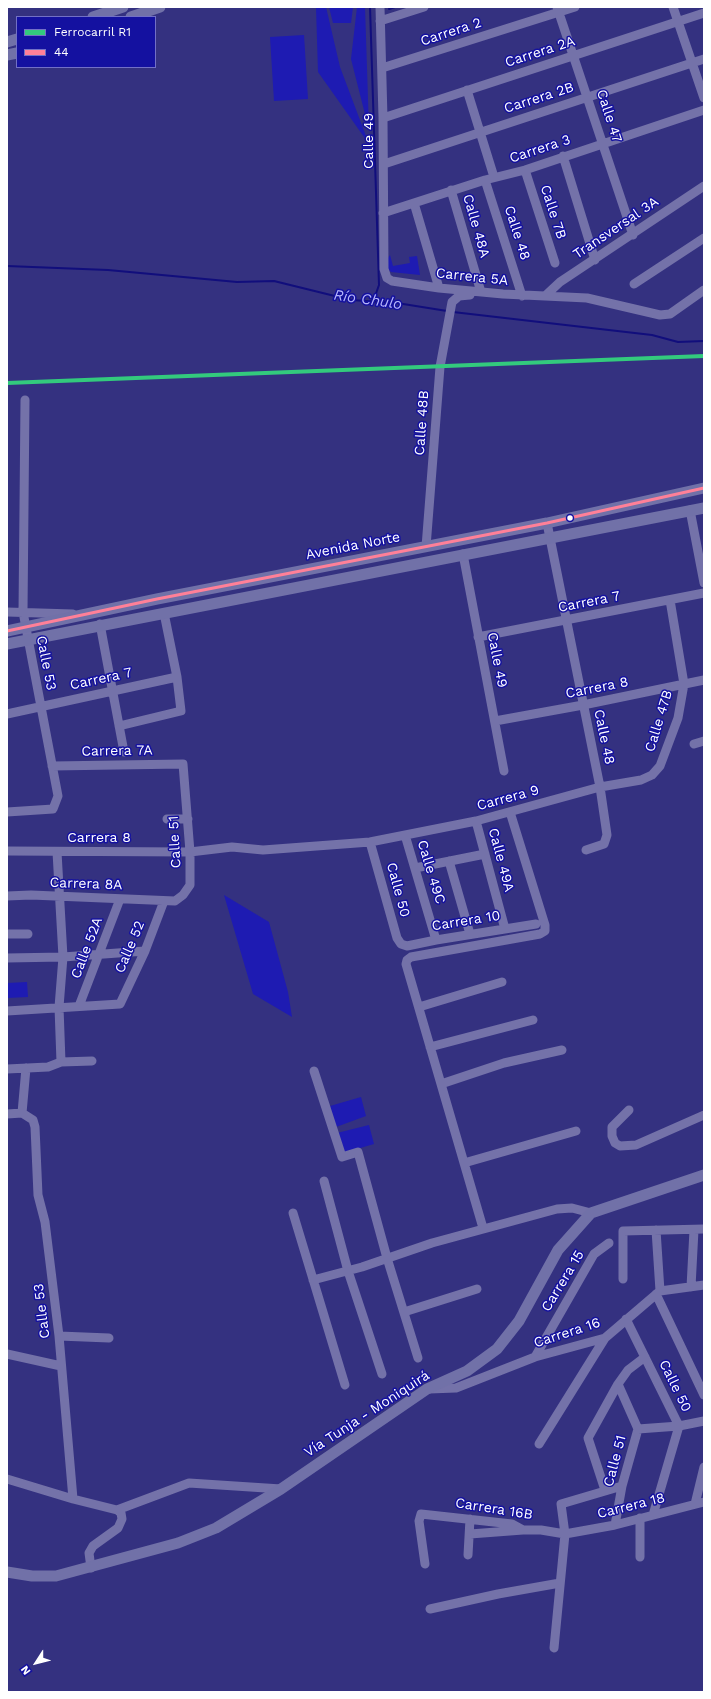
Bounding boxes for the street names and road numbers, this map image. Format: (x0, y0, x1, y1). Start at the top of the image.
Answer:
street label: Carrera 2 (418, 14, 484, 50)
street label: Carrera 2A (503, 33, 577, 71)
street label: Carrera 2B (502, 79, 576, 117)
street label: Calle 47 (593, 87, 625, 145)
street label: Calle 49 (361, 113, 377, 169)
street label: Carrera 3 (507, 131, 573, 167)
street label: Calle 7B (536, 183, 570, 241)
street label: Calle 48A (459, 192, 493, 260)
street label: Transversal 3A (570, 193, 662, 263)
street label: Calle 48 (500, 204, 534, 262)
street label: Carrera 5A (435, 265, 509, 289)
street label: Calle 48B (411, 390, 433, 456)
street label: Avenida Norte (304, 529, 402, 563)
street label: Carrera 7 (557, 588, 621, 616)
street label: Calle 49 (483, 631, 511, 689)
street label: Calle 53 (32, 634, 60, 692)
street label: Carrera 7 (69, 664, 133, 694)
street label: Carrera 8 (564, 674, 630, 702)
street label: Calle 47B (642, 688, 676, 754)
street label: Calle 48 (590, 708, 618, 766)
street label: Carrera 7A (81, 742, 153, 760)
street label: Carrera 9 (475, 782, 541, 814)
street label: Calle 51 (165, 815, 185, 869)
street label: Calle 49A (484, 826, 518, 894)
street label: Carrera 8 (67, 830, 131, 846)
street label: Calle 49C (413, 838, 449, 906)
street label: Calle 50 (383, 861, 413, 919)
street label: Carrera 8A (49, 874, 123, 894)
street label: Carrera 10 (431, 907, 501, 935)
street label: Calle 52A (68, 915, 106, 981)
street label: Calle 52 (111, 918, 149, 976)
street label: Carrera 15 (538, 1247, 588, 1315)
street label: Calle 53 (30, 1283, 54, 1339)
street label: Carrera 16 (532, 1314, 602, 1352)
street label: Calle 50 (655, 1357, 695, 1415)
street label: Vía Tunja - Moniquirá (301, 1367, 433, 1461)
street label: Calle 51 (600, 1433, 630, 1489)
street label: Carrera 18 (595, 1489, 667, 1523)
street label: Carrera 16B (454, 1495, 534, 1523)

